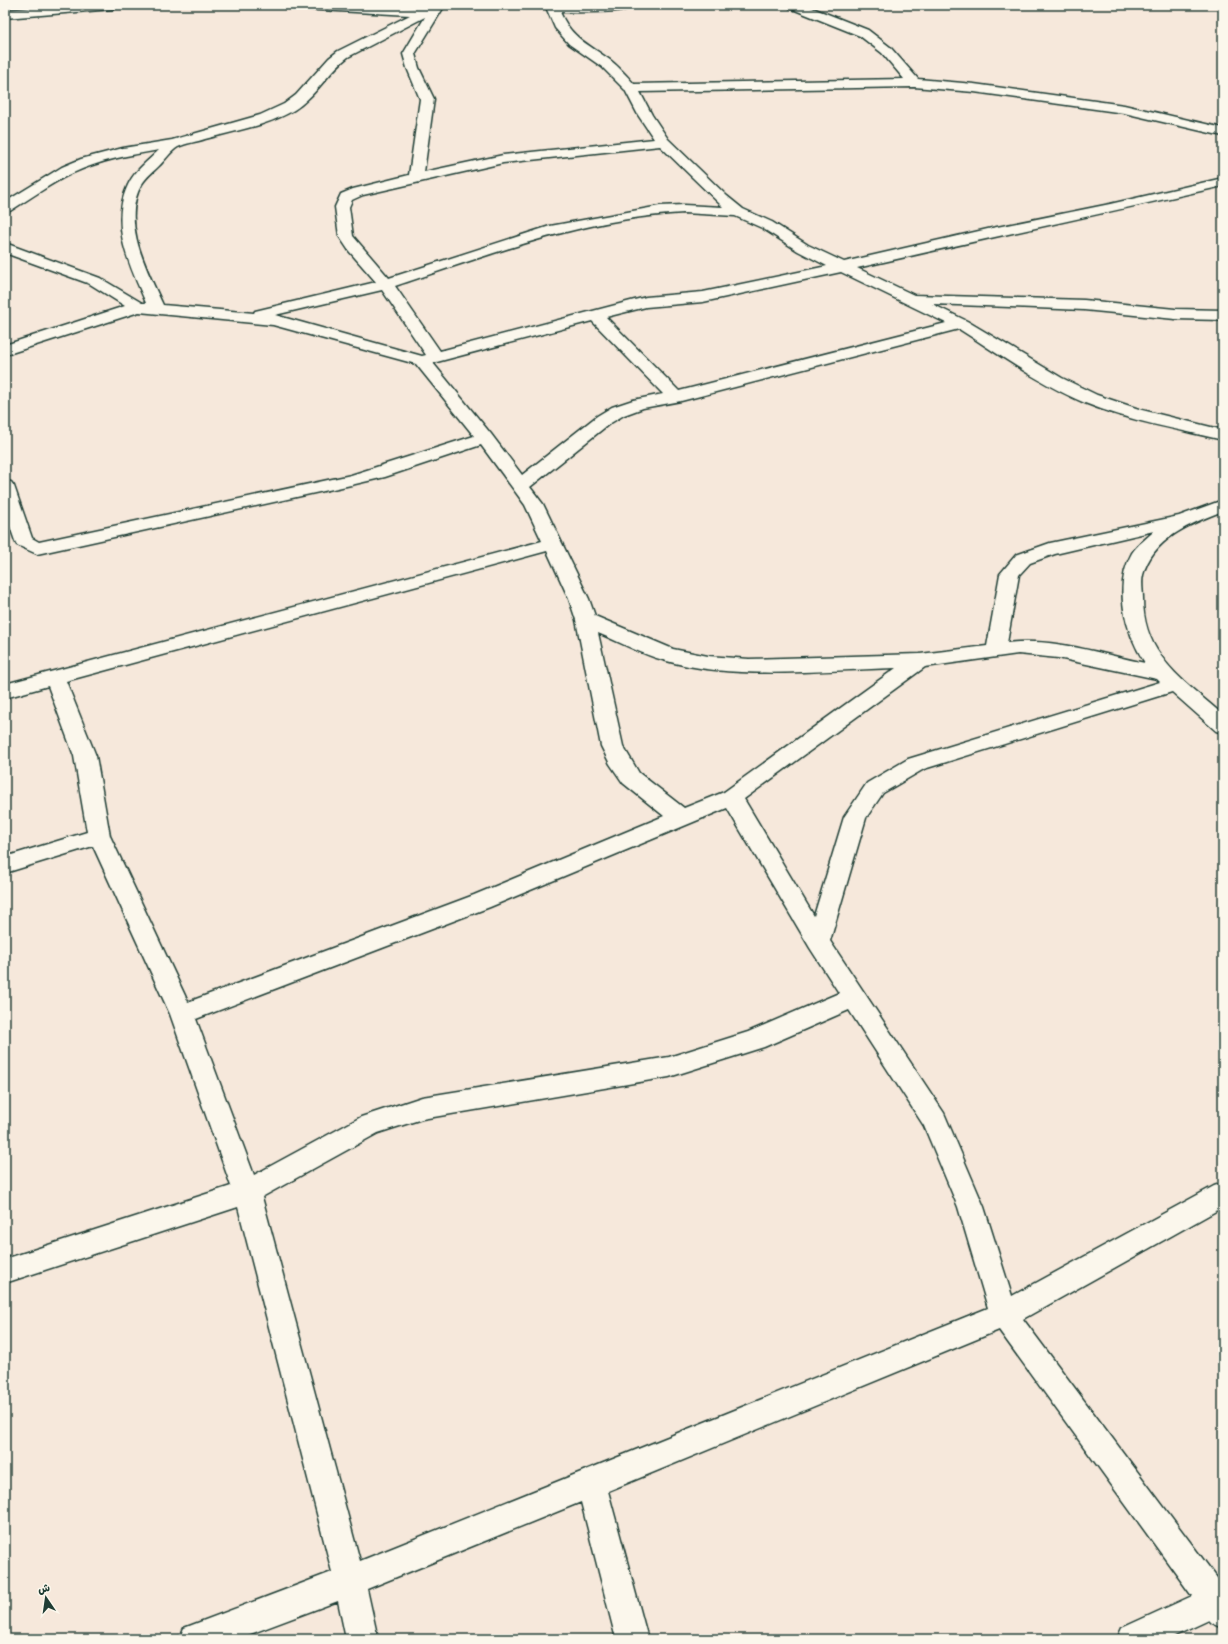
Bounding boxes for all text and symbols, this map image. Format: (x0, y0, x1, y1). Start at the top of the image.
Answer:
north arrow (26, 1578, 66, 1618)
text: ش (36, 1580, 52, 1598)

